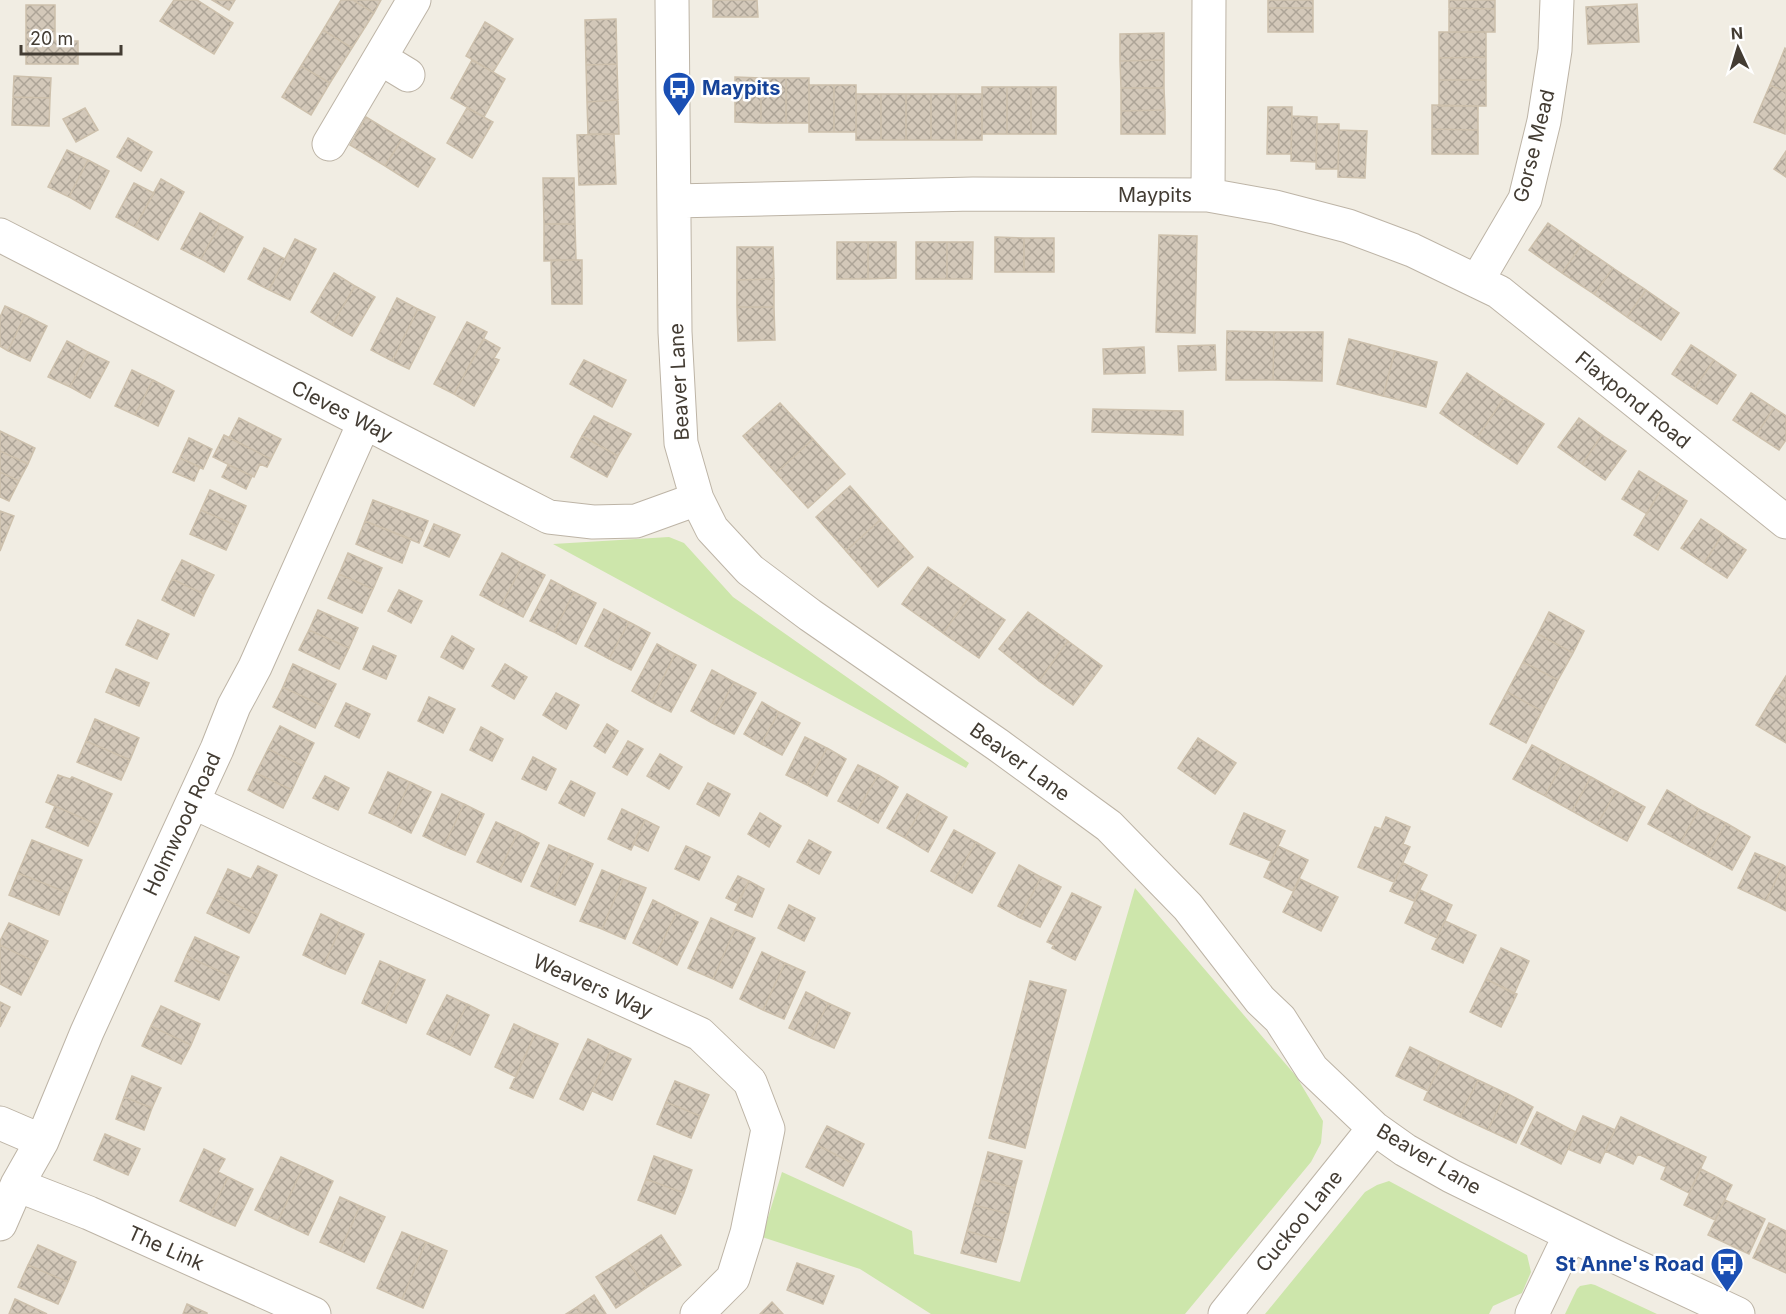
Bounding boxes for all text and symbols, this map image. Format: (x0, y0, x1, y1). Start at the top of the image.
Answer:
scale bar (21, 18, 122, 56)
north arrow (1708, 18, 1768, 78)
text: N (1730, 23, 1744, 43)
text: 20 m (30, 28, 73, 49)
bus stop icon: Maypits (661, 70, 697, 117)
place label: Maypits (702, 76, 780, 100)
street label: Gorse Mead (1508, 87, 1560, 205)
street label: Maypits (1118, 183, 1192, 207)
street label: Beaver Lane (664, 323, 694, 441)
street label: Flaxpond Road (1571, 346, 1695, 454)
street label: Cleves Way (287, 375, 397, 447)
street label: Beaver Lane (965, 718, 1075, 806)
street label: Holmwood Road (138, 749, 226, 899)
street label: Weavers Way (529, 949, 657, 1023)
street label: Beaver Lane (1372, 1118, 1486, 1200)
street label: Cuckoo Lane (1251, 1165, 1347, 1277)
street label: The Link (124, 1221, 208, 1275)
bus stop icon: St Anne's Road (1709, 1246, 1745, 1293)
place label: St Anne's Road (1555, 1252, 1704, 1276)

